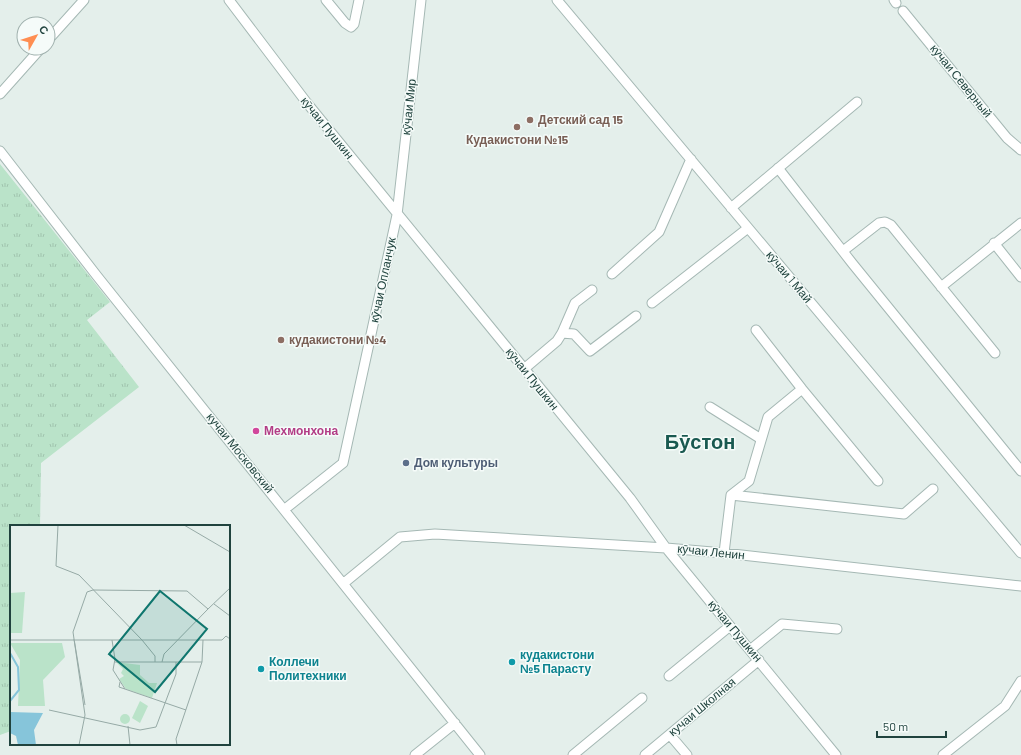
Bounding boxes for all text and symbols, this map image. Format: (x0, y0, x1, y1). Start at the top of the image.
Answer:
north arrow (16, 16, 56, 56)
text: С (37, 22, 52, 37)
street label: кӯчаи Северный (927, 41, 996, 120)
street label: кӯчаи Мир (398, 78, 419, 136)
street label: кӯчаи Пушкин (298, 93, 357, 162)
place label: Детский сад 15 (538, 112, 624, 127)
marker: Детский сад 15 (525, 115, 535, 125)
marker: Кудакистони №15 (512, 122, 522, 132)
place label: Кудакистони №15 (466, 132, 569, 147)
street label: кӯчаи Опланчук (366, 235, 399, 324)
street label: кӯчаи 1 Май (763, 248, 816, 306)
place label: кудакистони №4 (289, 332, 386, 347)
marker: кудакистони №4 (276, 335, 286, 345)
street label: кӯчаи Пушкин (503, 344, 562, 413)
street label: кучаи Московский (203, 409, 277, 496)
place label: Мехмонхона (264, 423, 338, 437)
marker: Мехмонхона (251, 426, 261, 436)
district label: Бӯстон (665, 429, 735, 453)
place label: Дом культуры (414, 455, 498, 470)
marker: Дом культуры (401, 458, 411, 468)
inset map (10, 525, 230, 745)
street label: кӯчаи Ленин (677, 541, 746, 563)
street label: кӯчаи Пушкин (705, 597, 766, 665)
place label: кудакистони №5 Парасту (520, 647, 594, 676)
place label: Коллечи Политехники (269, 654, 347, 682)
marker: кудакистони №5 Парасту (507, 657, 517, 667)
marker: Коллечи Политехники (256, 664, 266, 674)
street label: кучаи Школная (665, 674, 738, 739)
scale bar (877, 713, 946, 739)
text: 50 m (883, 719, 908, 733)

